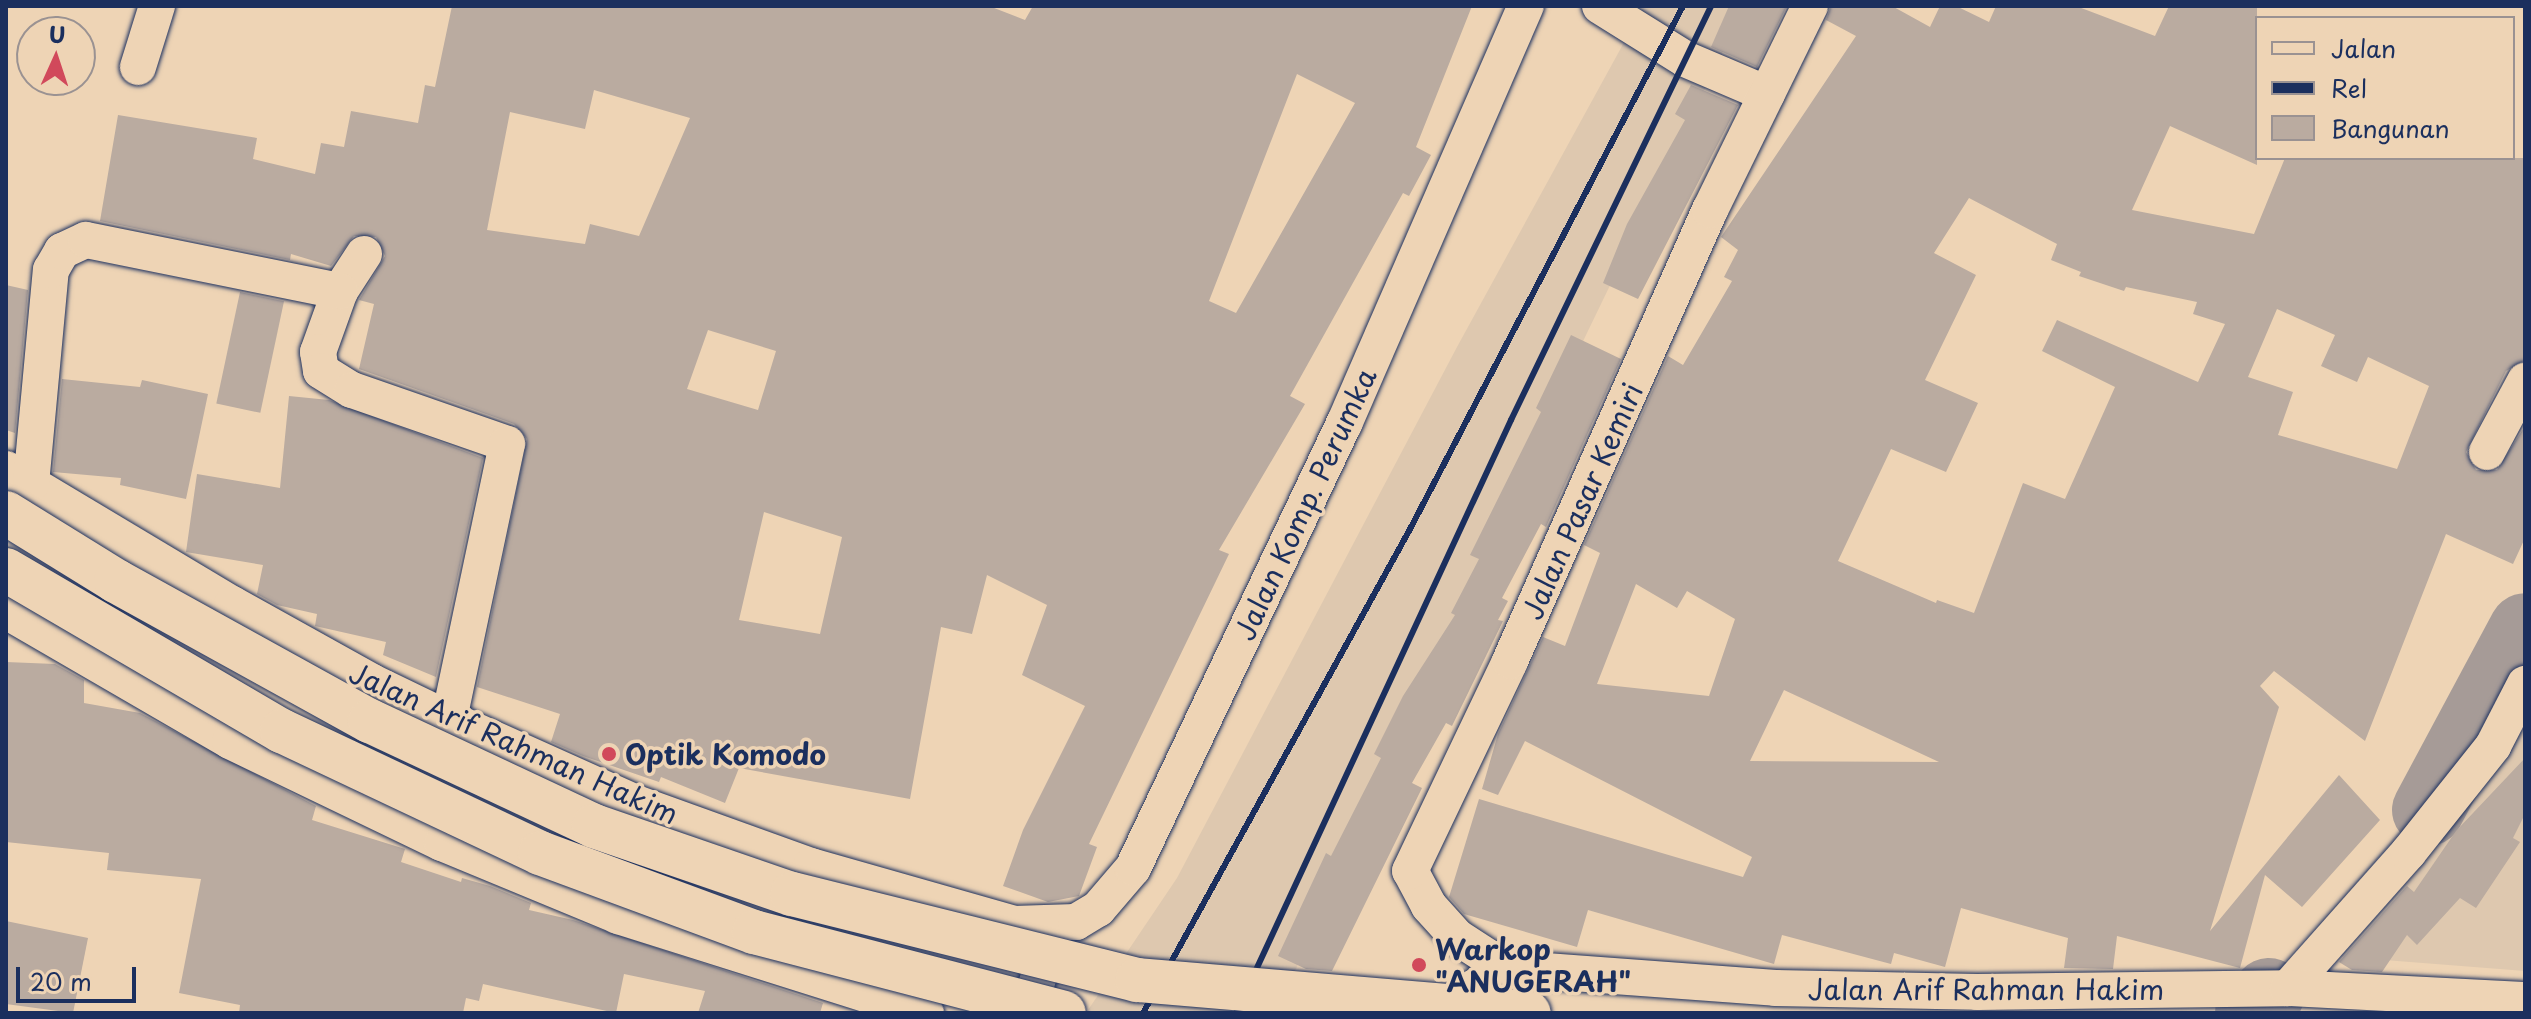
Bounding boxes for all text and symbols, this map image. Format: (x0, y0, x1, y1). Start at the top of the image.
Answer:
north arrow (16, 16, 96, 96)
legend (2255, 16, 2515, 160)
text: U (48, 17, 66, 50)
text: Jalan (2331, 30, 2396, 66)
text: Rel (2331, 70, 2367, 106)
text: Bangunan (2331, 110, 2450, 146)
street label: Jalan Komp. Perumka (1227, 362, 1383, 646)
street label: Jalan Pasar Kemiri (1515, 377, 1649, 625)
street label: Jalan Arif Rahman Hakim (344, 655, 684, 831)
place label: Optik Komodo (625, 737, 828, 771)
marker: Optik Komodo (600, 745, 618, 763)
place label: Warkop "ANUGERAH" (1435, 932, 1631, 998)
scale bar (20, 951, 140, 1001)
marker: Warkop "ANUGERAH" (1410, 956, 1428, 974)
text: 20 m (30, 963, 92, 999)
street label: Jalan Arif Rahman Hakim (1807, 972, 2165, 1006)

